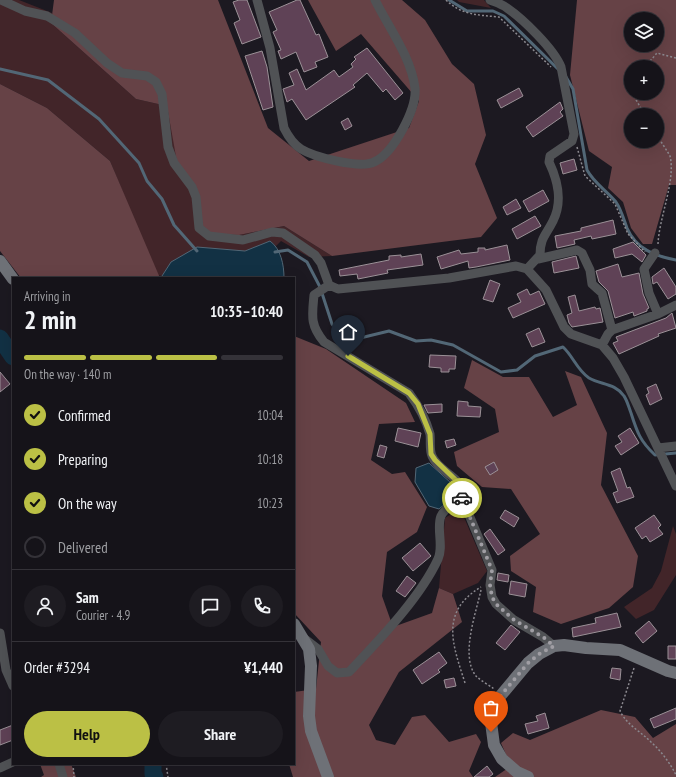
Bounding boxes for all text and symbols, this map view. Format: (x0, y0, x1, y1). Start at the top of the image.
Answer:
map controls (624, 12, 664, 148)
button: layers (624, 12, 664, 52)
button: + (624, 60, 664, 100)
button: − (624, 108, 664, 148)
text: Arriving in (24, 288, 71, 305)
text: 10:35–10:40 (210, 302, 283, 321)
text: 2 min (24, 303, 77, 336)
pin (331, 315, 365, 356)
icon: home (337, 321, 359, 343)
text: On the way · 140 m (24, 366, 111, 383)
icon: check (24, 404, 46, 426)
text: Confirmed (58, 406, 111, 425)
text: 10:04 (257, 407, 283, 424)
icon: check (24, 448, 46, 470)
text: Preparing (58, 450, 108, 469)
text: 10:18 (257, 451, 283, 468)
courier (442, 478, 482, 518)
icon: car (451, 487, 473, 509)
icon: check (24, 492, 46, 514)
text: On the way (58, 494, 117, 513)
text: 10:23 (257, 495, 283, 512)
text: Delivered (58, 538, 108, 557)
button: person (24, 585, 66, 627)
button: chat (189, 585, 231, 627)
button: phone (241, 585, 283, 627)
text: Sam (76, 588, 99, 607)
text: Courier · 4.9 (76, 607, 130, 624)
text: Order #3294 (24, 658, 90, 677)
text: ¥1,440 (244, 658, 283, 677)
pin (474, 691, 508, 732)
icon: bag (480, 697, 502, 719)
button: Help (24, 711, 150, 757)
button: Share (158, 711, 283, 757)

